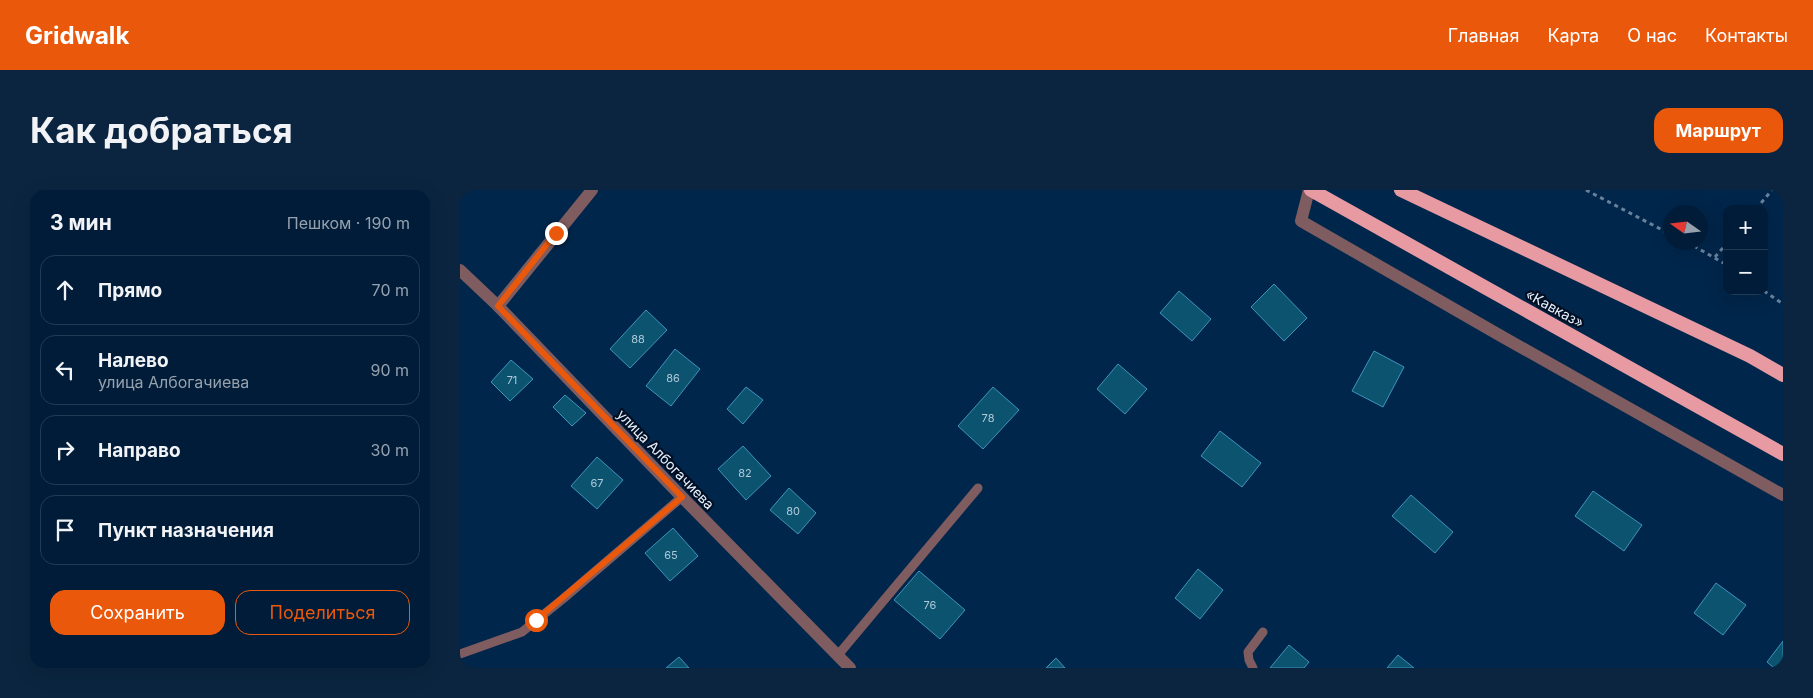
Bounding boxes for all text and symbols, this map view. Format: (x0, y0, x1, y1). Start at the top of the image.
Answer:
text: Gridwalk (25, 21, 129, 50)
text: Главная (1448, 25, 1519, 46)
text: Карта (1547, 25, 1599, 46)
text: О нас (1627, 25, 1677, 46)
text: Контакты (1705, 25, 1788, 46)
button: Маршрут (1654, 108, 1783, 153)
text: Как добраться (30, 109, 293, 151)
north arrow (1663, 205, 1708, 250)
map controls (1723, 205, 1768, 295)
button: + (1723, 205, 1768, 250)
text: 3 мин (50, 210, 112, 235)
text: Пешком · 190 m (287, 213, 410, 233)
route end (545, 222, 568, 245)
button: − (1723, 250, 1768, 295)
icon: ahead (51, 276, 79, 304)
text: Прямо (98, 279, 162, 302)
text: 70 m (372, 280, 409, 300)
street label: «Кавказ» (1523, 285, 1587, 331)
house number: 88 (631, 332, 645, 346)
text: Налево (98, 349, 169, 372)
icon: left (51, 356, 79, 384)
text: 90 m (370, 360, 409, 380)
house number: 86 (666, 371, 680, 385)
text: улица Албогачиева (98, 372, 249, 392)
house number: 71 (507, 373, 517, 387)
street label: улица Албогачиева (614, 405, 718, 513)
house number: 78 (982, 411, 995, 425)
icon: right (51, 436, 79, 464)
text: Направо (98, 439, 181, 462)
text: 30 m (371, 440, 409, 460)
house number: 82 (738, 466, 752, 480)
house number: 67 (590, 476, 604, 490)
house number: 80 (786, 504, 800, 518)
icon: arrive (51, 516, 79, 544)
text: Пункт назначения (98, 519, 274, 542)
house number: 65 (664, 548, 678, 562)
button: Сохранить (50, 590, 225, 635)
button: Поделиться (235, 590, 410, 635)
house number: 76 (924, 598, 937, 612)
route start (525, 609, 548, 632)

